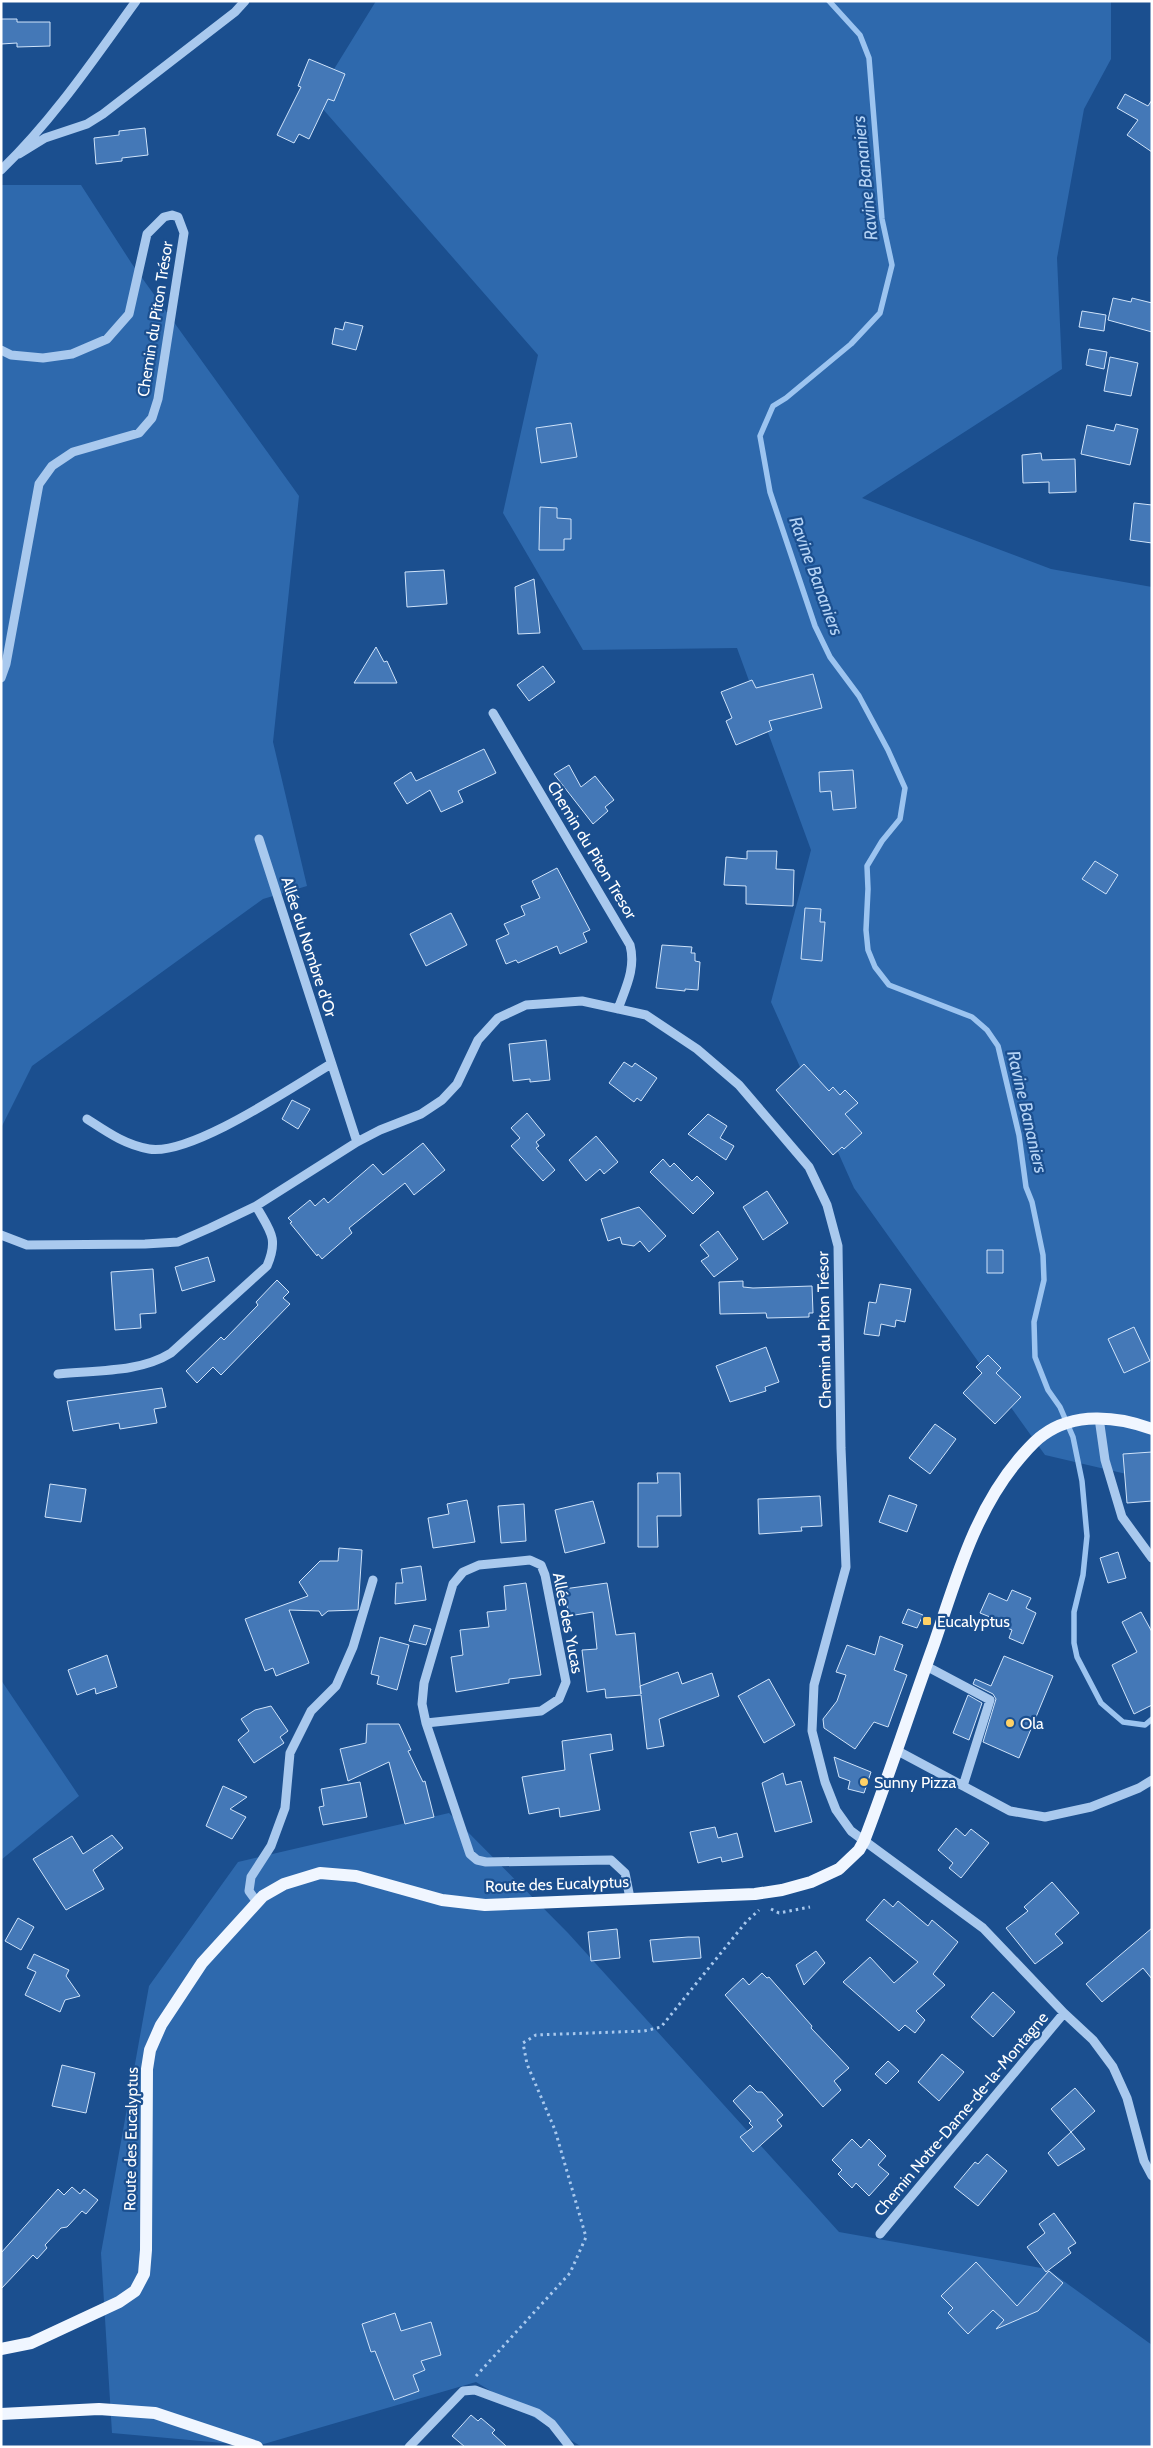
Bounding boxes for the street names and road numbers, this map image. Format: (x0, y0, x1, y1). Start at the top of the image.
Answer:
street label: Chemin du Piton Trésor (133, 239, 177, 398)
street label: Chemin du Piton Tresor (543, 778, 641, 923)
street label: Allée du Nombre d'Or (277, 874, 341, 1020)
street label: Chemin du Piton Trésor (813, 1250, 835, 1409)
street label: Allée des Yucas (549, 1571, 587, 1675)
street label: Route des Eucalyptus (485, 1872, 630, 1896)
street label: Chemin Notre-Dame-de-la-Montagne (870, 2008, 1052, 2220)
street label: Route des Eucalyptus (120, 2067, 142, 2211)

